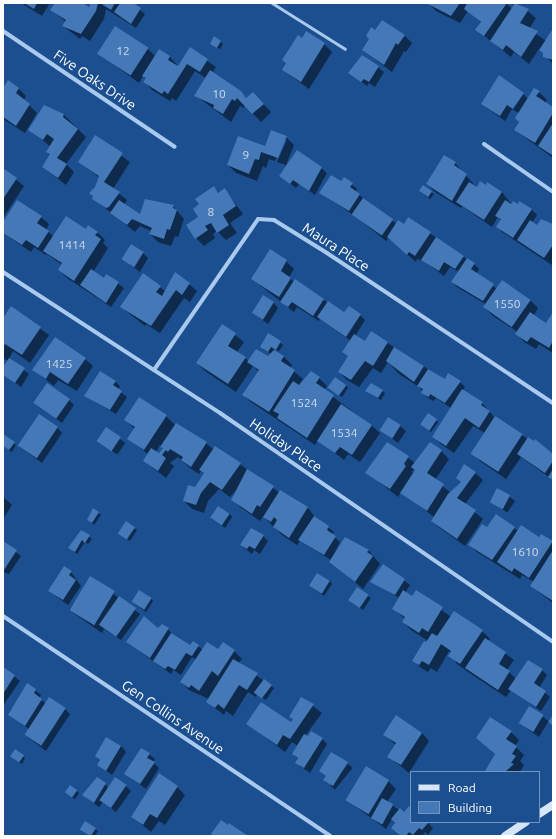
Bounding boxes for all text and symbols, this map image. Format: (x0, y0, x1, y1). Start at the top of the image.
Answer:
house number: 12 (116, 44, 130, 58)
street label: Five Oaks Drive (51, 46, 139, 114)
house number: 10 (212, 87, 226, 101)
house number: 9 (243, 148, 249, 162)
house number: 8 (208, 205, 214, 219)
street label: Maura Place (299, 219, 373, 275)
house number: 1414 (58, 238, 86, 252)
house number: 1550 (493, 297, 521, 311)
house number: 1425 (45, 357, 73, 371)
house number: 1524 (290, 396, 318, 410)
street label: Holiday Place (247, 415, 325, 475)
house number: 1534 (330, 426, 358, 440)
house number: 1610 (511, 545, 539, 559)
street label: Gen Collins Avenue (118, 676, 228, 758)
legend (410, 771, 540, 823)
text: Road (448, 781, 476, 794)
text: Building (448, 801, 492, 814)

